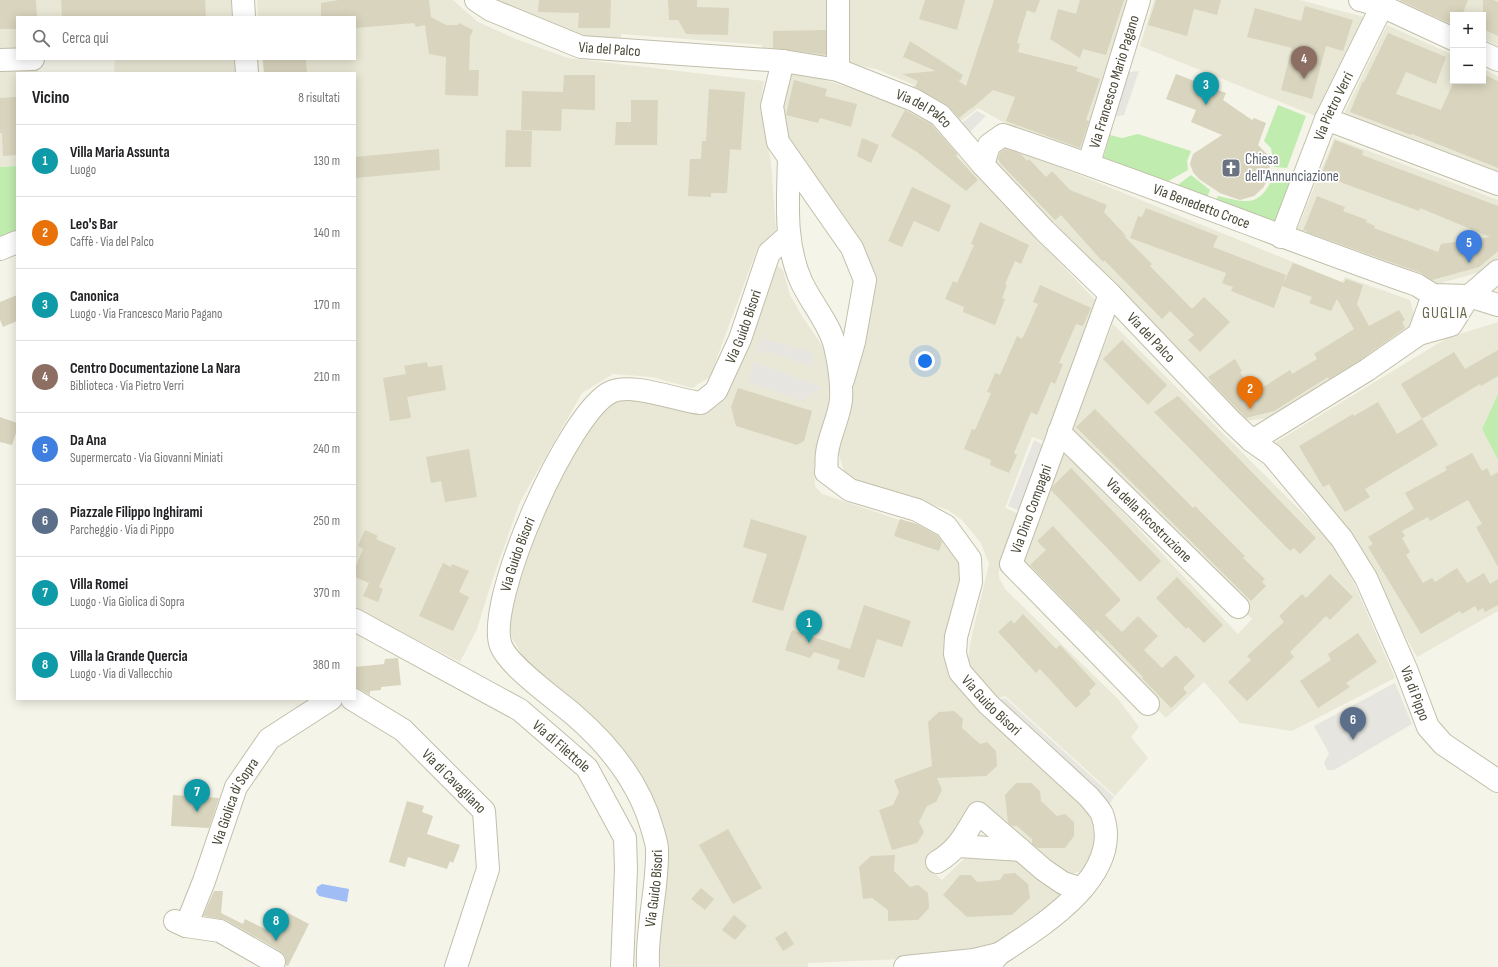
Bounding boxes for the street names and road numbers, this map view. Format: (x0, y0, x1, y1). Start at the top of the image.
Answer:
street label: Via Francesco Mario Pagano (1085, 13, 1144, 151)
street label: Via del Palco (578, 38, 641, 61)
street label: Via Pietro Verri (1310, 69, 1358, 143)
street label: Via del Palco (893, 85, 956, 132)
street label: Via Benedetto Croce (1150, 180, 1253, 233)
street label: Via Guido Bisori (721, 287, 766, 367)
street label: Via del Palco (1123, 309, 1179, 367)
street label: Via Dino Compagni (1007, 462, 1056, 556)
street label: Via della Ricostruzione (1102, 474, 1196, 567)
street label: Via Guido Bisori (496, 514, 540, 594)
street label: Via di Pippo (1396, 664, 1434, 724)
street label: Via Guido Bisori (957, 671, 1025, 740)
street label: Via di Filettole (528, 716, 594, 777)
street label: Via di Cavagliano (418, 745, 490, 818)
street label: Via Giolica di Sopra (208, 754, 263, 848)
street label: Via Guido Bisori (641, 849, 667, 928)

